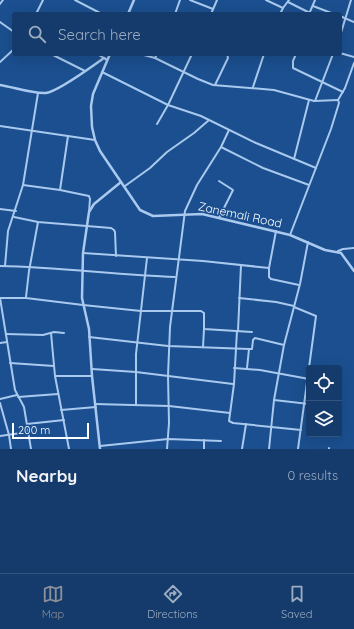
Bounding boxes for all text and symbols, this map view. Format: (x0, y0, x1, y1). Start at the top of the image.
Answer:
search box (12, 12, 342, 56)
icon: search (26, 23, 48, 45)
text: Search here (58, 25, 141, 44)
street label: Zanemali Road (197, 198, 283, 231)
map controls (306, 365, 342, 437)
button: locate (306, 365, 342, 401)
button: layers (306, 401, 342, 437)
scale bar (12, 421, 89, 440)
text: 200 m (18, 423, 50, 437)
text: Nearby (16, 465, 77, 486)
text: 0 results (287, 467, 338, 483)
tab: Map (42, 583, 64, 621)
tab: Directions (147, 583, 198, 621)
tab: Saved (281, 583, 312, 621)

